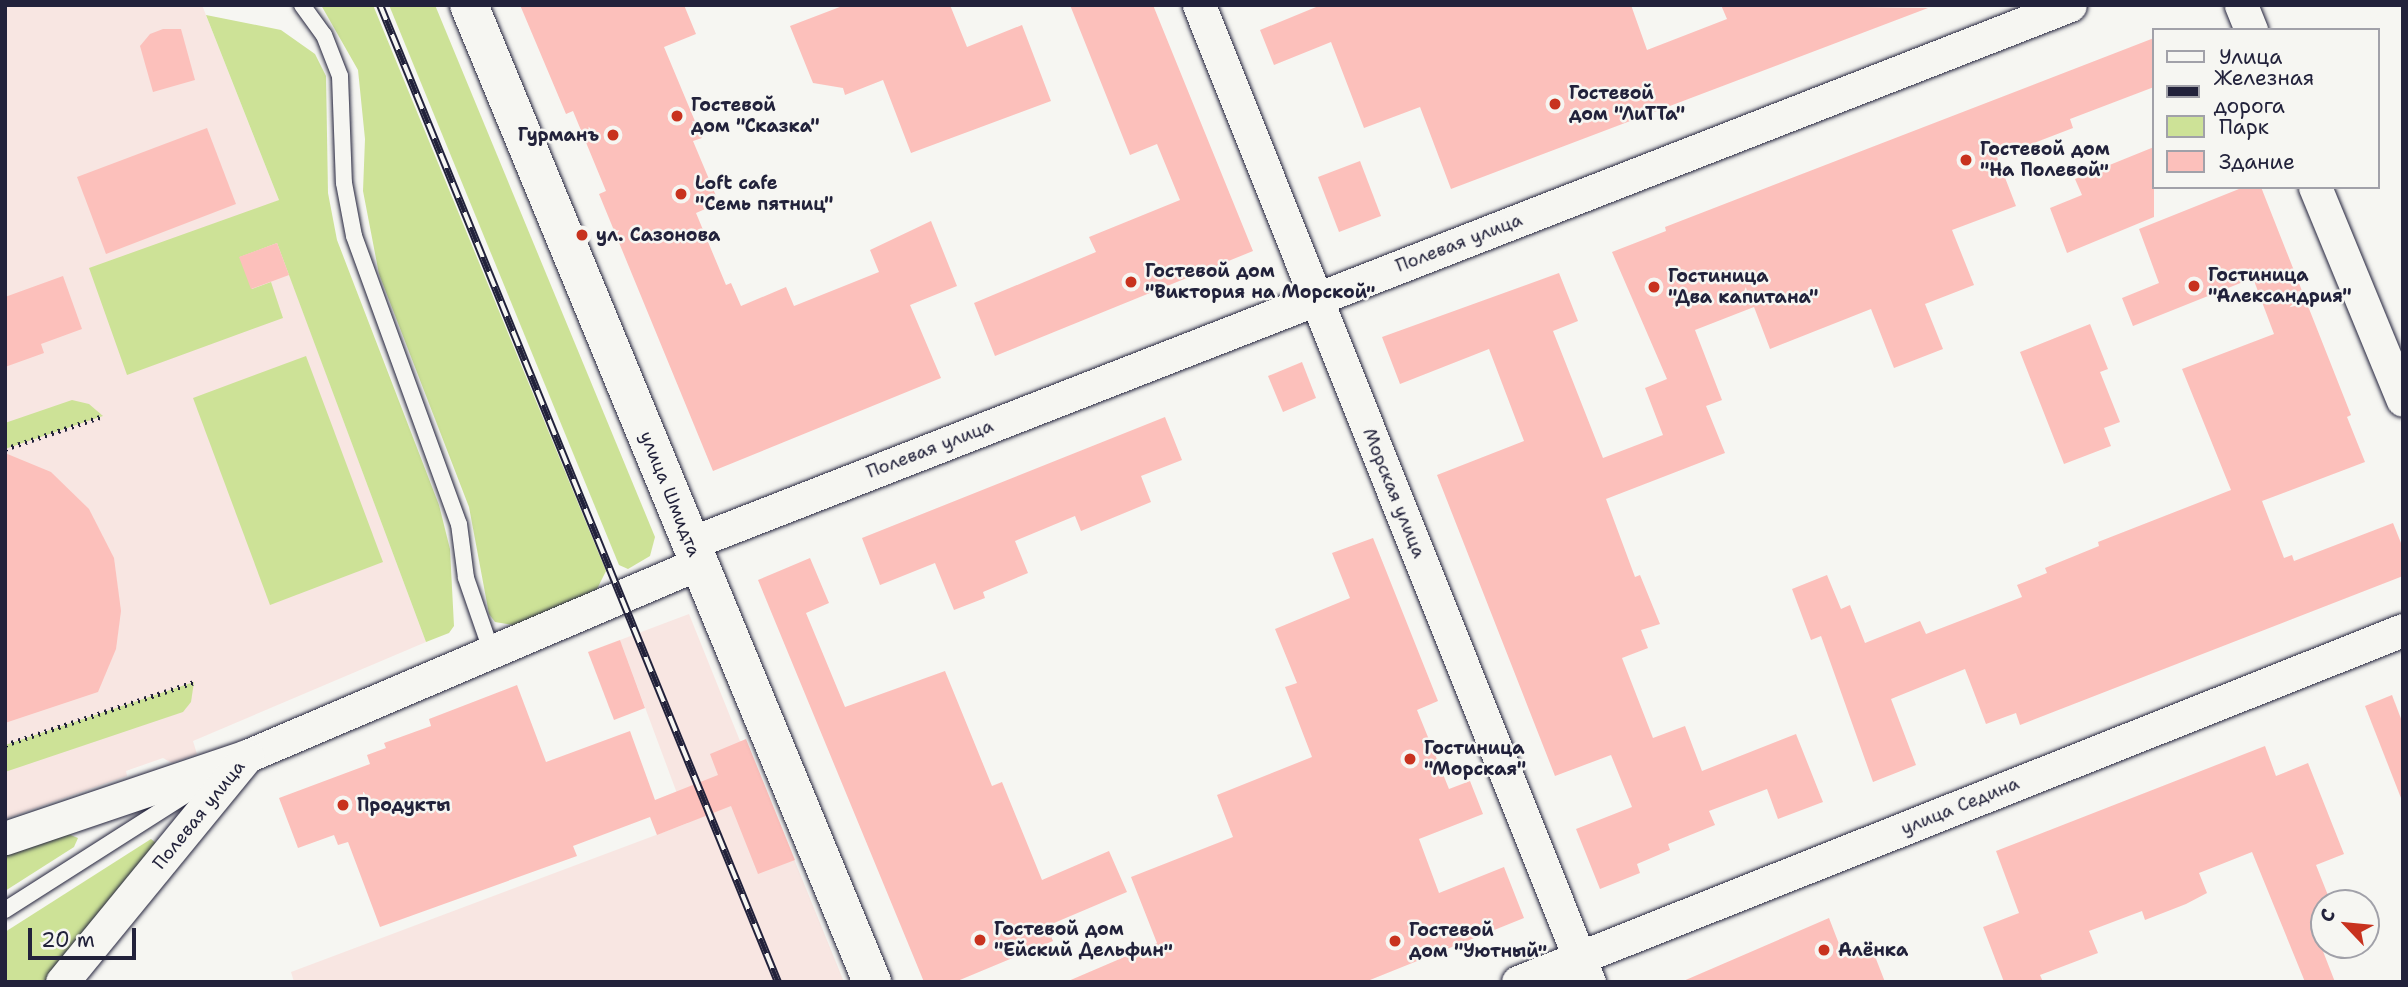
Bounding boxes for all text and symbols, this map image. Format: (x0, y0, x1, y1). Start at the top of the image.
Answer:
legend (2152, 28, 2380, 189)
text: Улица (2219, 43, 2282, 71)
text: Железная дорога (2214, 64, 2314, 120)
place label: Гостевой дом "ЛиТТа" (1569, 83, 1685, 126)
place label: Гостевой дом "Сказка" (691, 95, 820, 138)
marker: Гостевой дом "ЛиТТа" (1547, 96, 1563, 112)
marker: Гостевой дом "Сказка" (669, 108, 685, 124)
text: Парк (2219, 113, 2269, 141)
place label: Гурманъ (518, 124, 599, 146)
marker: Гурманъ (605, 127, 621, 143)
place label: Гостевой дом "На Полевой" (1980, 139, 2110, 182)
text: Здание (2219, 148, 2295, 176)
marker: Гостевой дом "На Полевой" (1958, 152, 1974, 168)
place label: Loft cafe "Семь пятниц" (695, 173, 833, 216)
marker: Loft cafe "Семь пятниц" (673, 186, 689, 202)
street label: Полевая улица (1393, 209, 1525, 277)
place label: ул. Сазонова (596, 224, 720, 246)
marker: ул. Сазонова (574, 227, 590, 243)
place label: Гостевой дом "Виктория на Морской" (1145, 261, 1376, 304)
place label: Гостиница "Александрия" (2208, 265, 2352, 308)
place label: Гостиница "Два капитана" (1668, 266, 1818, 308)
marker: Гостевой дом "Виктория на Морской" (1123, 274, 1139, 290)
marker: Гостиница "Александрия" (2186, 278, 2202, 294)
marker: Гостиница "Два капитана" (1646, 279, 1662, 295)
street label: Полевая улица (864, 415, 996, 483)
street label: Морская улица (1358, 425, 1430, 561)
street label: улица Шмидта (635, 428, 705, 560)
place label: Гостиница "Морская" (1424, 738, 1526, 780)
marker: Гостиница "Морская" (1402, 751, 1418, 767)
street label: Полевая улица (149, 756, 249, 874)
street label: улица Седина (1898, 773, 2022, 839)
place label: Продукты (357, 794, 451, 816)
marker: Продукты (335, 797, 351, 813)
north arrow (2310, 889, 2380, 959)
text: С (2314, 905, 2341, 926)
scale bar (32, 914, 140, 958)
place label: Гостевой дом "Ейский Дельфин" (994, 919, 1173, 962)
place label: Гостевой дом "Уютный" (1409, 920, 1547, 962)
text: 20 m (41, 926, 95, 954)
marker: Гостевой дом "Ейский Дельфин" (972, 932, 988, 948)
marker: Гостевой дом "Уютный" (1387, 933, 1403, 949)
place label: Алёнка (1838, 939, 1908, 961)
marker: Алёнка (1816, 942, 1832, 958)

